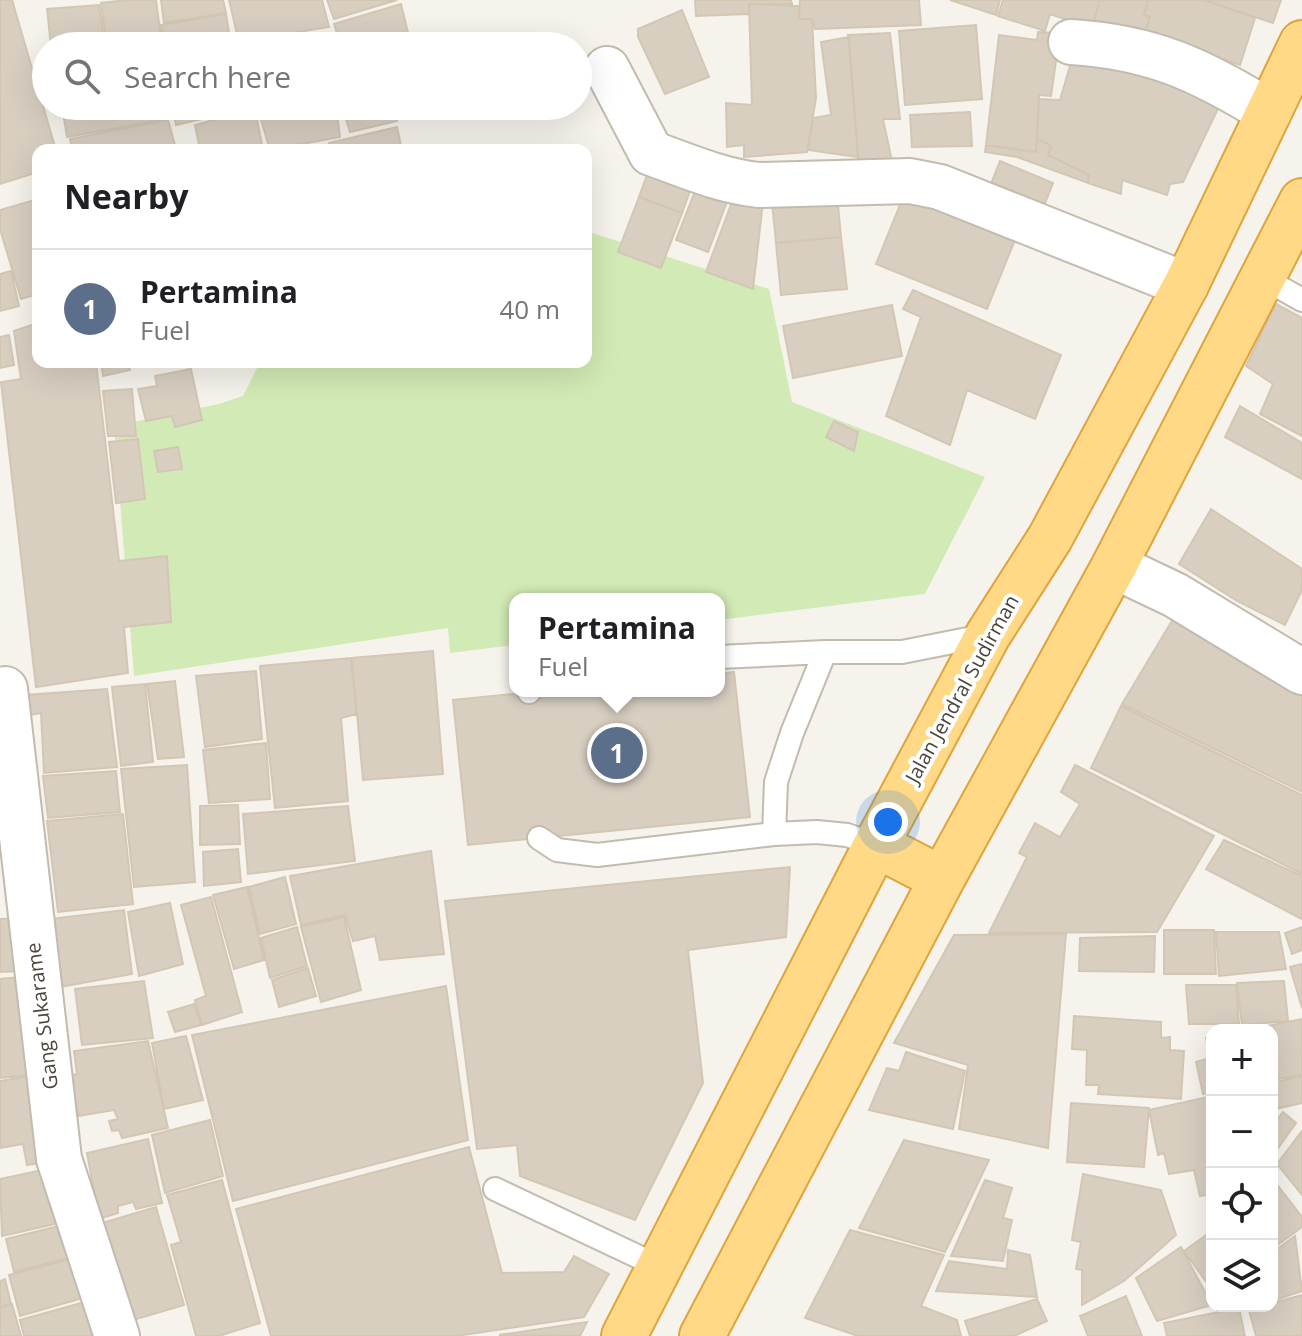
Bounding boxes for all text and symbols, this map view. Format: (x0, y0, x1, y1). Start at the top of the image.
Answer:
search box (32, 32, 592, 120)
icon: search (60, 54, 104, 98)
text: Search here (124, 56, 291, 97)
text: Nearby (64, 173, 189, 219)
text: Pertamina (140, 271, 298, 312)
text: 1 (83, 291, 97, 327)
text: 40 m (499, 291, 560, 327)
text: Fuel (140, 312, 191, 348)
street label: Jalan Jendral Sudirman (898, 590, 1025, 789)
popup (509, 593, 725, 697)
text: Pertamina (538, 607, 696, 648)
text: Fuel (538, 648, 589, 684)
pin: 1 (591, 723, 643, 783)
your location (868, 802, 908, 842)
street label: Gang Sukarame (19, 941, 64, 1091)
map controls (1206, 1024, 1278, 1312)
button: + (1206, 1024, 1278, 1096)
button: − (1206, 1096, 1278, 1168)
button: locate (1206, 1168, 1278, 1240)
button: layers (1206, 1240, 1278, 1312)

